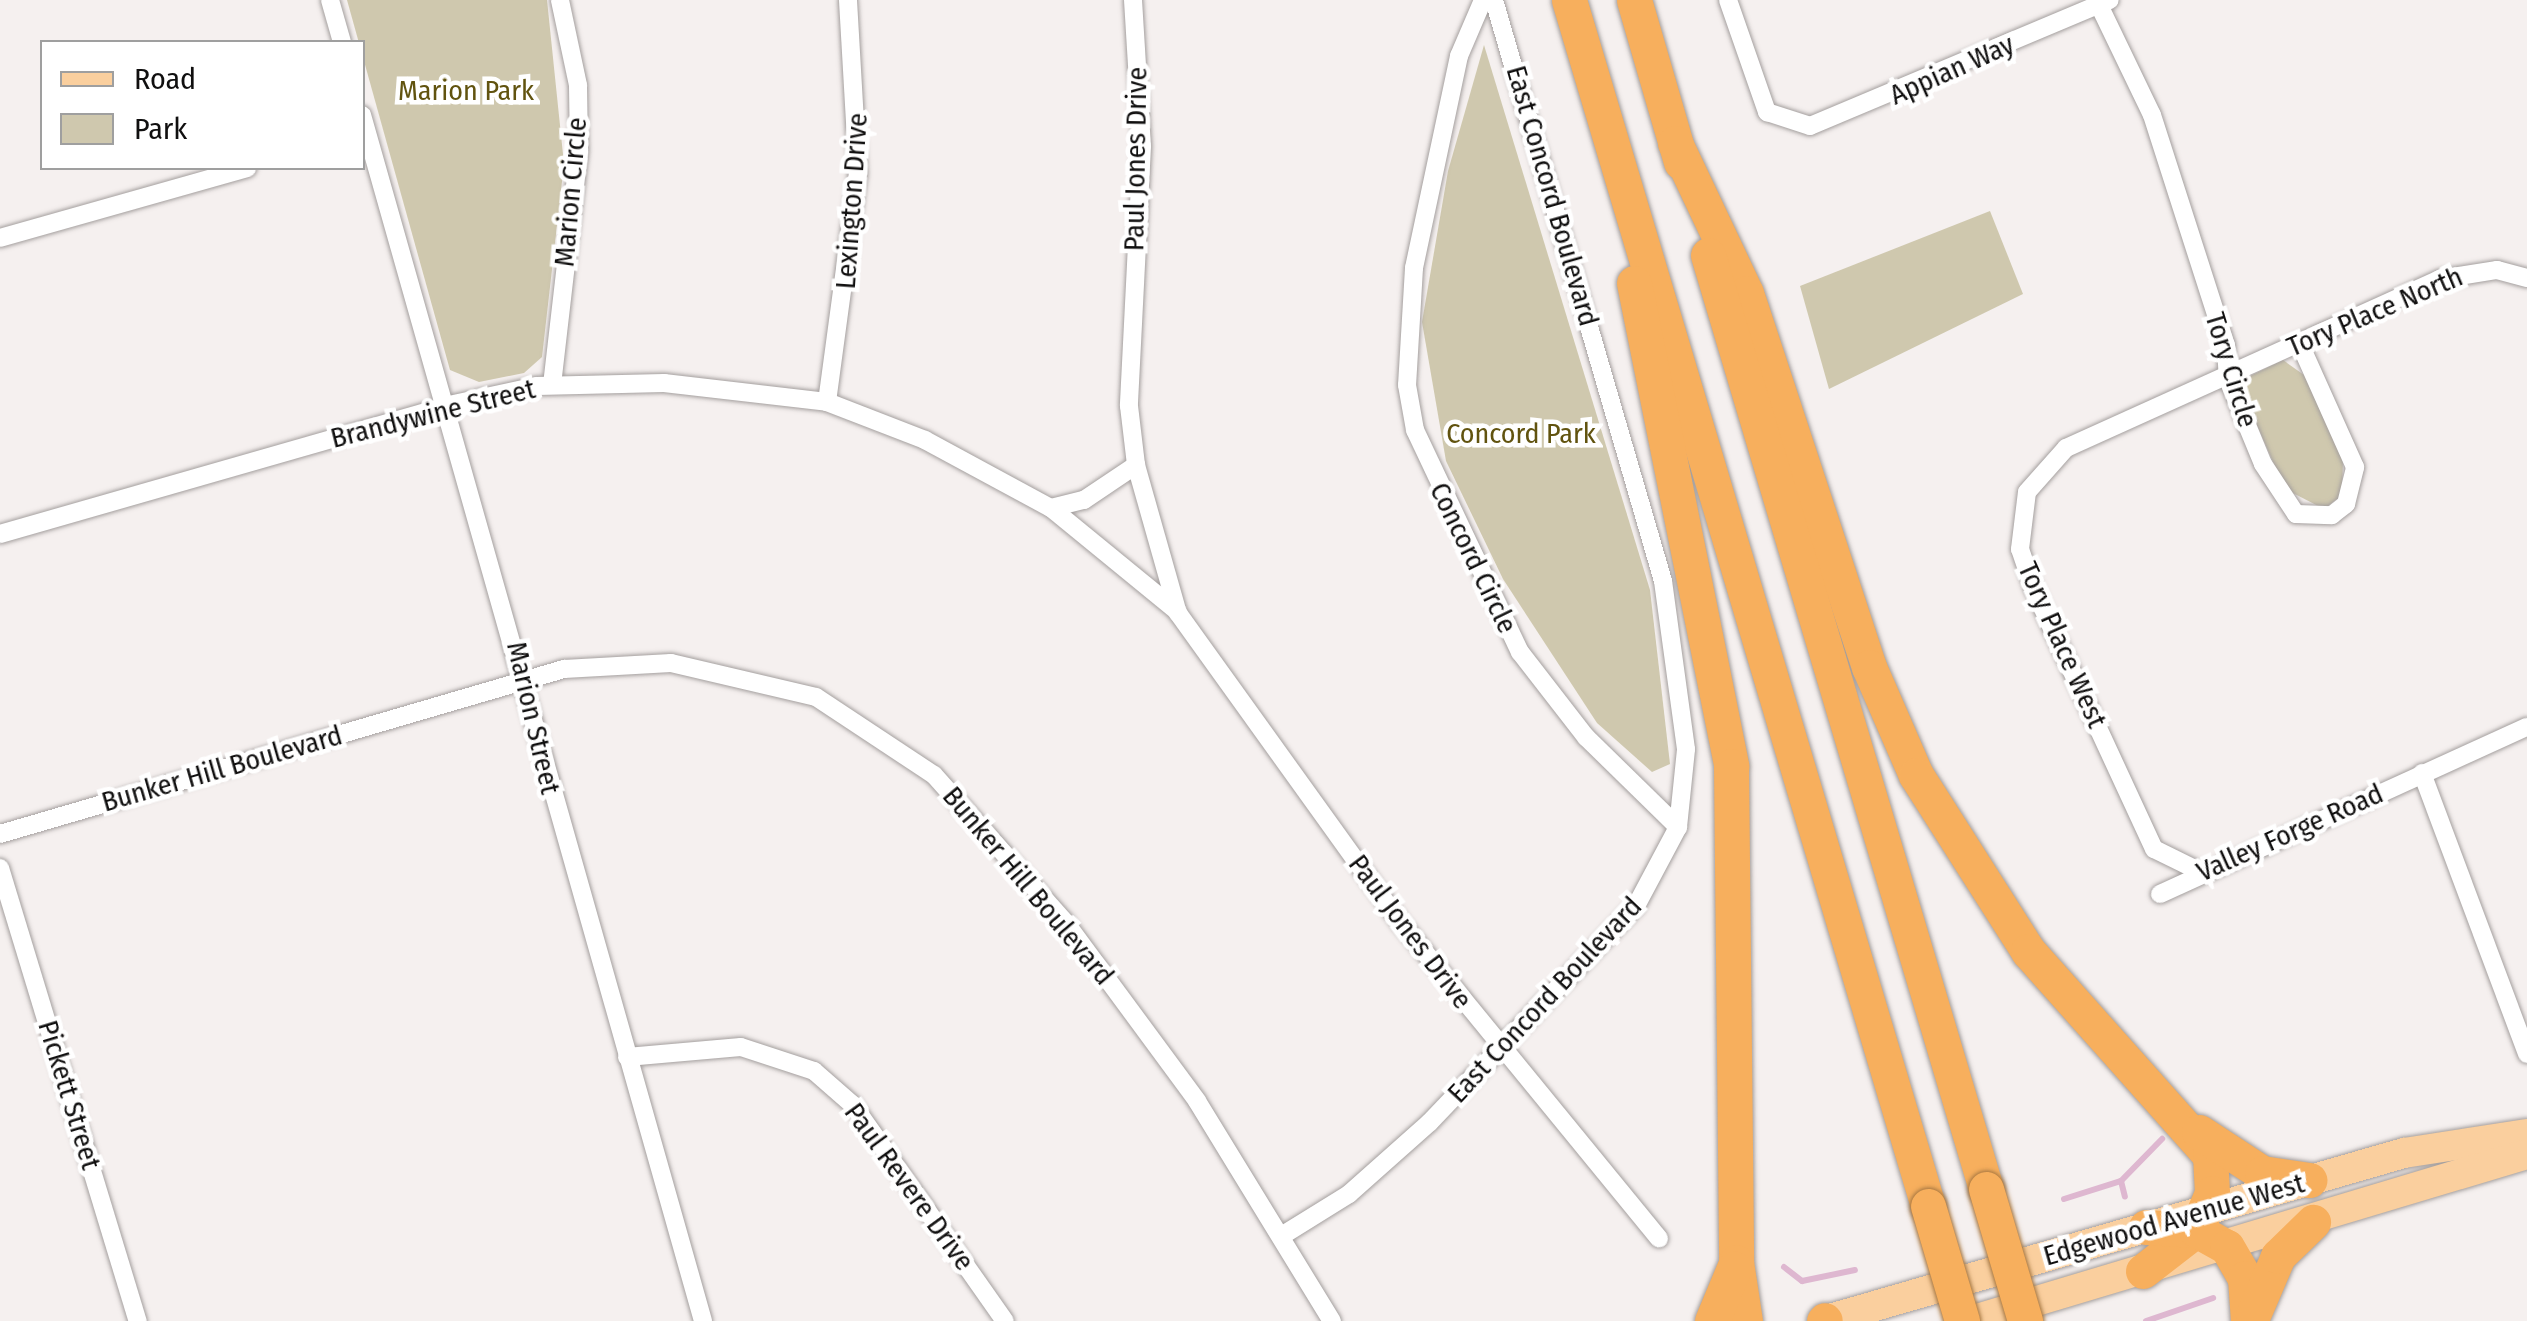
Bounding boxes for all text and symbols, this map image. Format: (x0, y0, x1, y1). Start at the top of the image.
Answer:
street label: Appian Way (1885, 28, 2019, 112)
legend (40, 40, 365, 170)
text: Road (134, 61, 196, 97)
street label: East Concord Boulevard (1499, 62, 1605, 330)
street label: Paul Jones Drive (1118, 67, 1154, 251)
park label: Marion Park (398, 74, 534, 108)
text: Park (134, 111, 187, 147)
street label: Lexington Drive (829, 112, 875, 290)
street label: Marion Circle (548, 116, 594, 268)
street label: Tory Place North (2282, 260, 2468, 364)
street label: Tory Circle (2198, 309, 2264, 431)
street label: Brandywine Street (327, 372, 539, 456)
park label: Concord Park (1446, 417, 1596, 451)
street label: Concord Circle (1422, 477, 1524, 639)
street label: Tory Place West (2010, 557, 2114, 733)
street label: Marion Street (499, 639, 567, 797)
street label: Bunker Hill Boulevard (98, 719, 346, 819)
street label: Valley Forge Road (2192, 777, 2388, 889)
street label: Bunker Hill Boulevard (935, 780, 1121, 992)
street label: Paul Jones Drive (1341, 848, 1479, 1016)
street label: East Concord Boulevard (1441, 890, 1649, 1110)
street label: Pickett Street (30, 1016, 108, 1174)
street label: Paul Revere Drive (837, 1097, 981, 1277)
street label: Edgewood Avenue West (2040, 1167, 2308, 1273)

